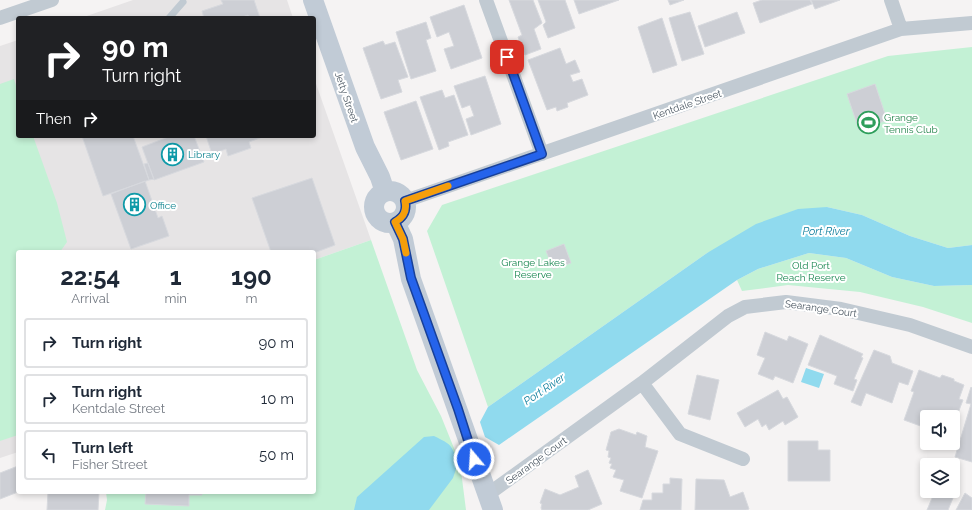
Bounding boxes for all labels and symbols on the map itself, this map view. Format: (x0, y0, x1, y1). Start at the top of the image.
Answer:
pin (490, 40, 524, 74)
street label: Jetty Street (333, 70, 361, 124)
street label: Kentdale Street (652, 87, 723, 121)
sports icon: Grange Tennis Club (855, 110, 881, 136)
place label: Grange Tennis Club (884, 112, 938, 135)
building icon: Library (160, 141, 186, 167)
place label: Library (188, 149, 221, 160)
building icon: Office (121, 192, 147, 218)
place label: Office (150, 200, 176, 211)
water label: Port River (802, 225, 851, 238)
park label: Grange Lakes Reserve (501, 257, 565, 280)
park label: Old Port Reach Reserve (776, 260, 846, 283)
street label: Searange Court (784, 298, 858, 319)
water label: Port River (521, 370, 568, 408)
street label: Searange Court (504, 434, 569, 486)
position arrow (453, 438, 495, 480)

